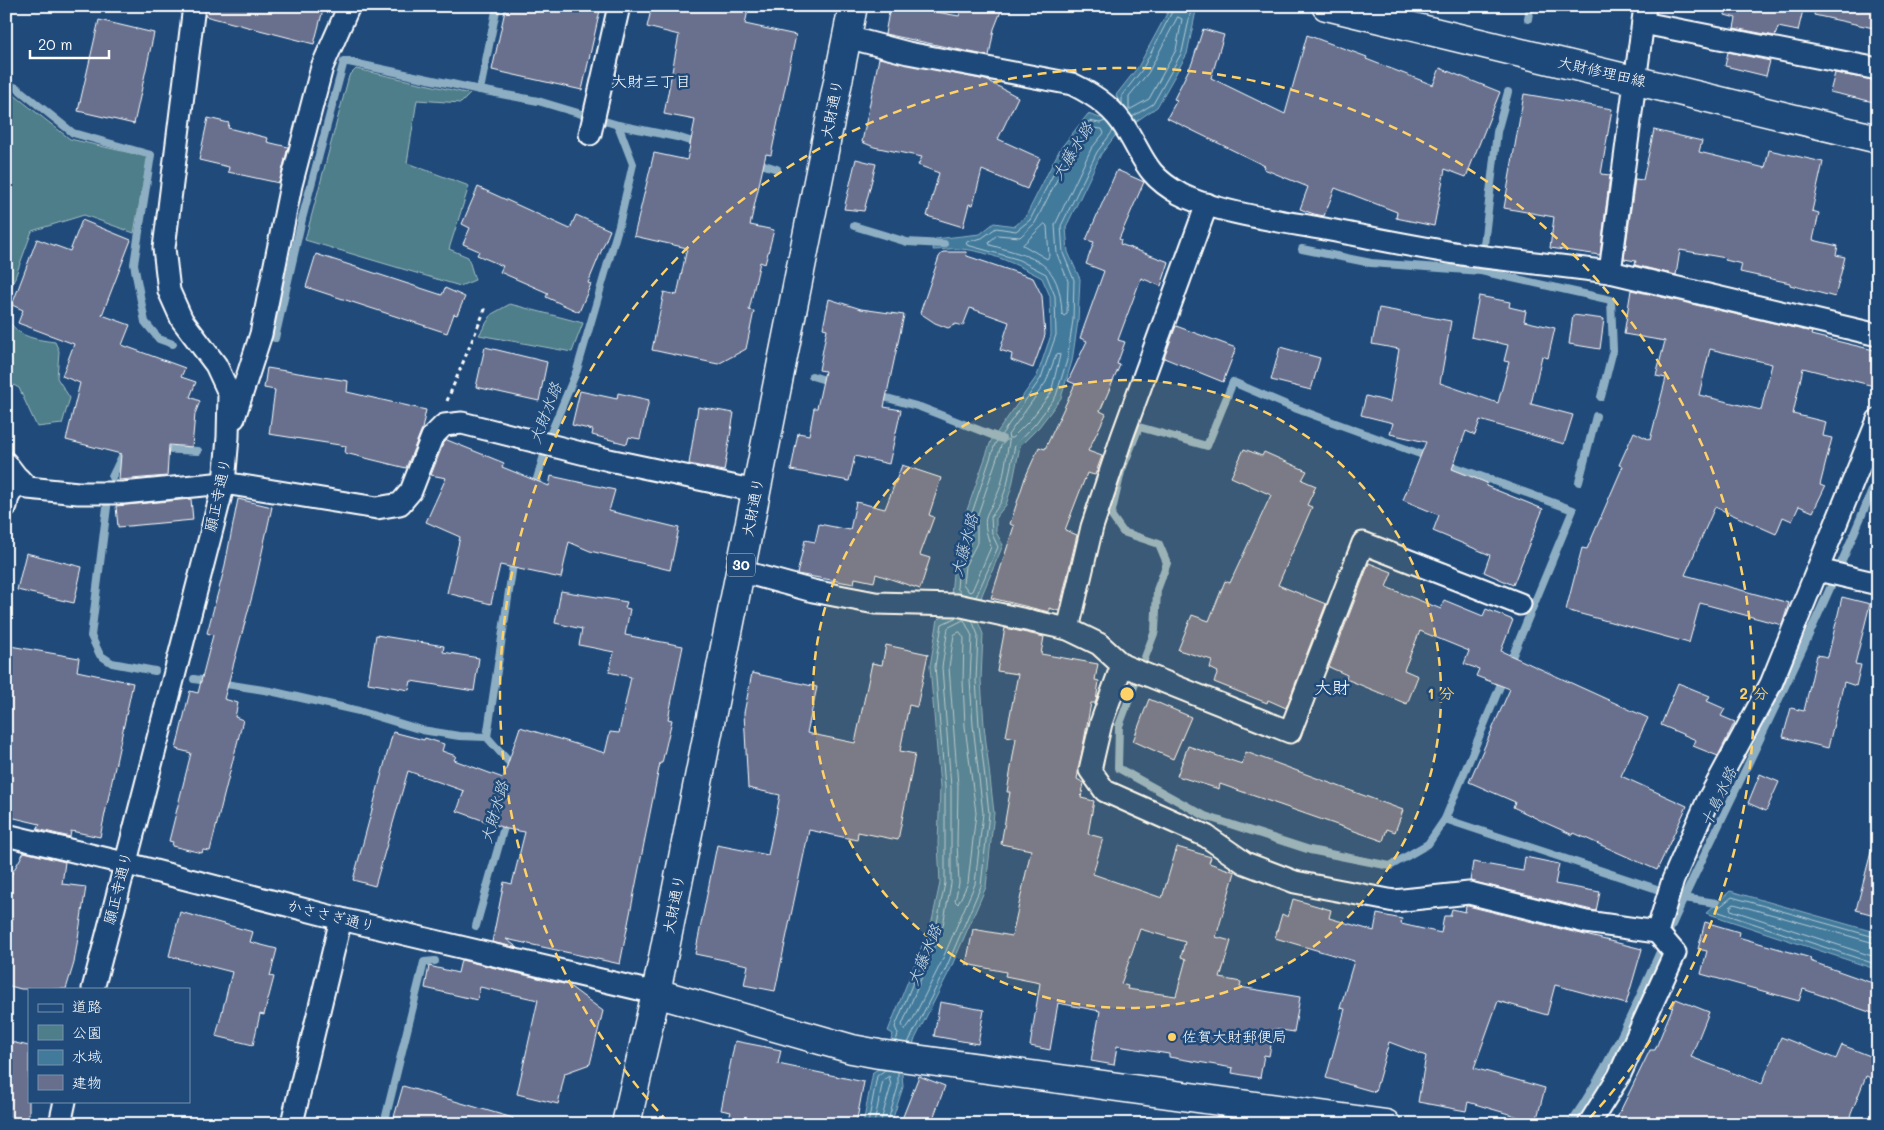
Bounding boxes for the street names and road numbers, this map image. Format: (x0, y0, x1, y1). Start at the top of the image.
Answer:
street label: 大財修理田線 (1556, 51, 1648, 91)
street label: 大財通り (815, 77, 847, 140)
street label: 願正寺通り (199, 456, 235, 534)
street label: 大財通り (736, 475, 768, 538)
road number: 30 (727, 554, 755, 576)
street label: 願正寺通り (98, 849, 136, 927)
street label: 大財通り (657, 872, 689, 935)
street label: かささぎ通り (285, 894, 377, 936)

